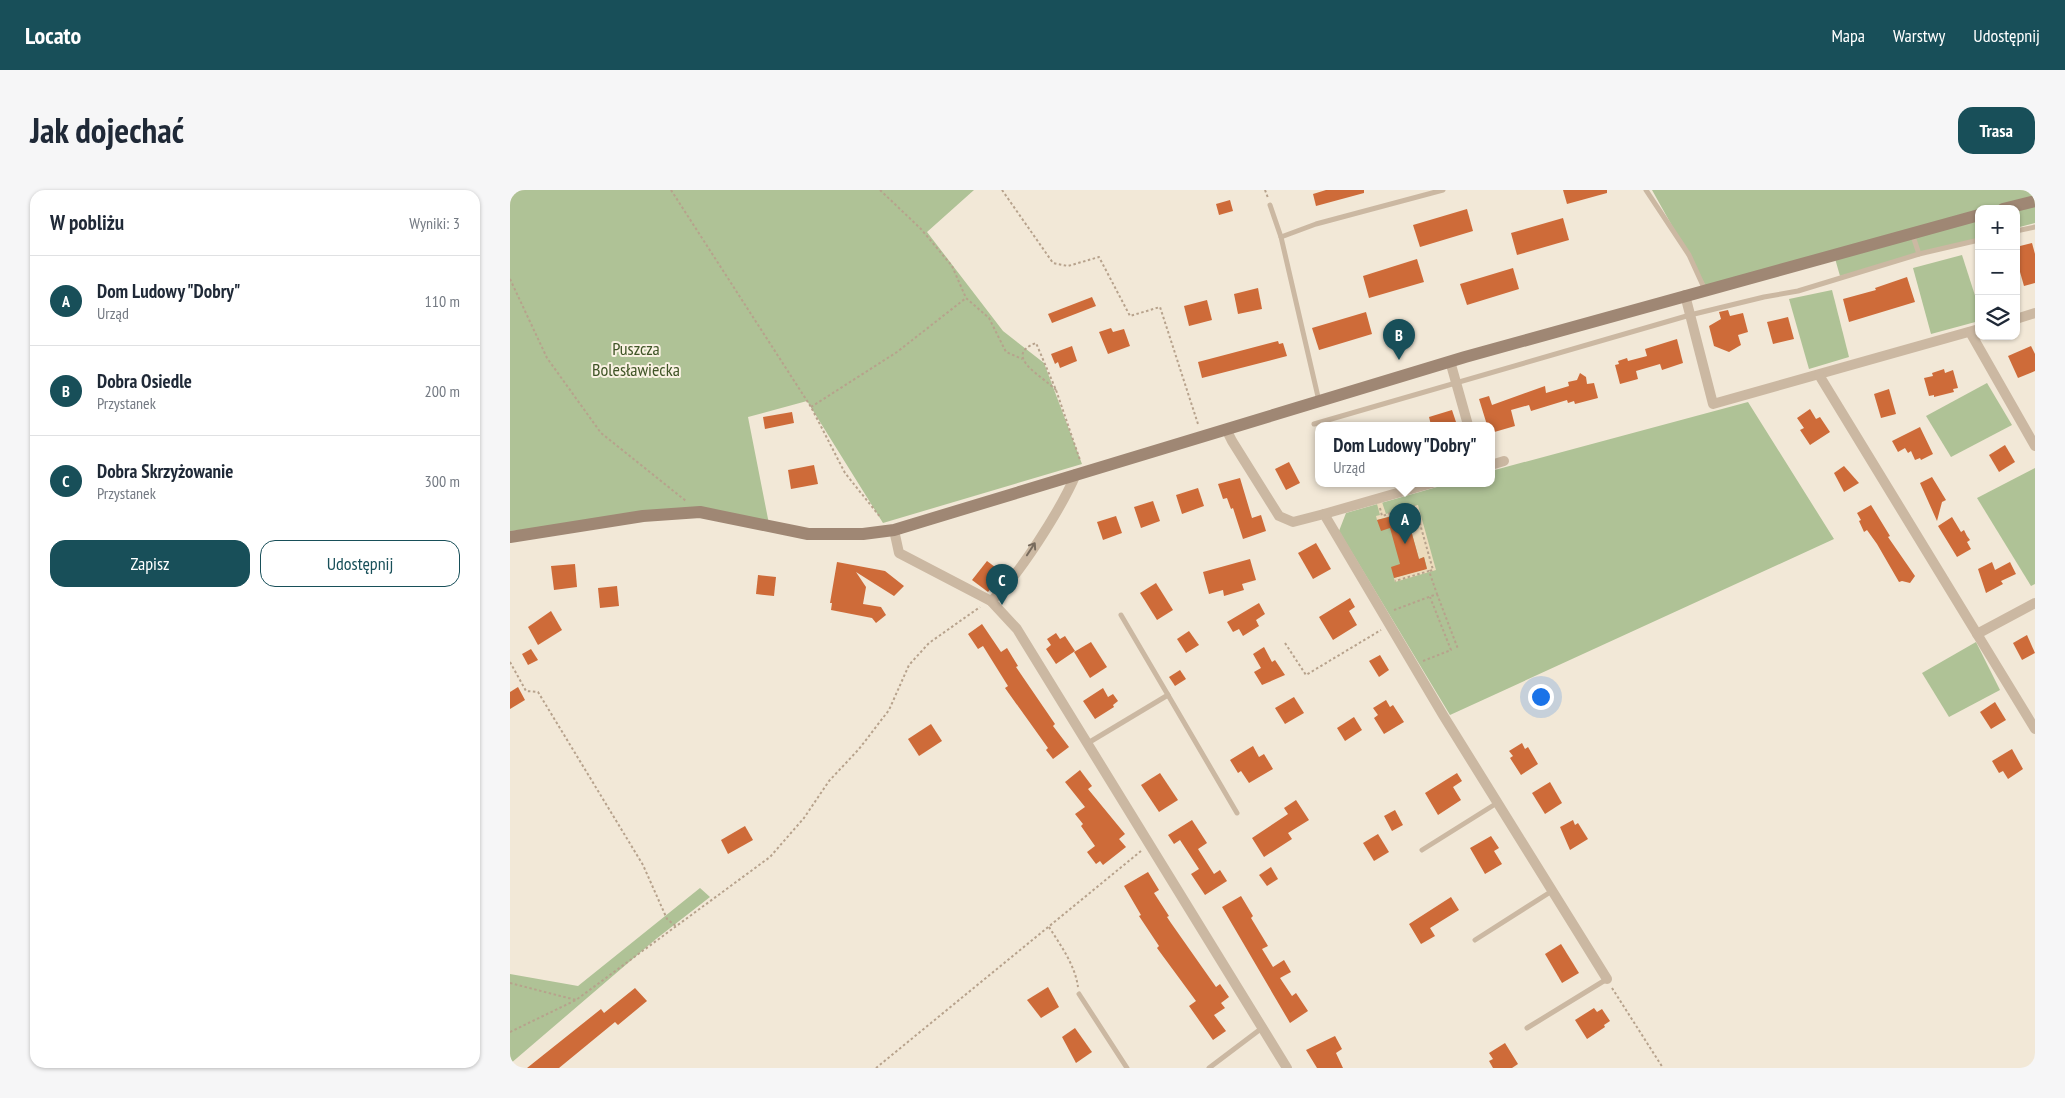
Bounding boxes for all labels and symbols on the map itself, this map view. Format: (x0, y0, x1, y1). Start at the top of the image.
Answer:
pin: B (1383, 319, 1415, 360)
park label: Puszcza Bolesławiecka (592, 337, 680, 381)
pin: A (1389, 503, 1421, 544)
one-way arrow (1027, 543, 1037, 557)
pin: C (986, 564, 1018, 605)
your location (1528, 684, 1554, 710)

